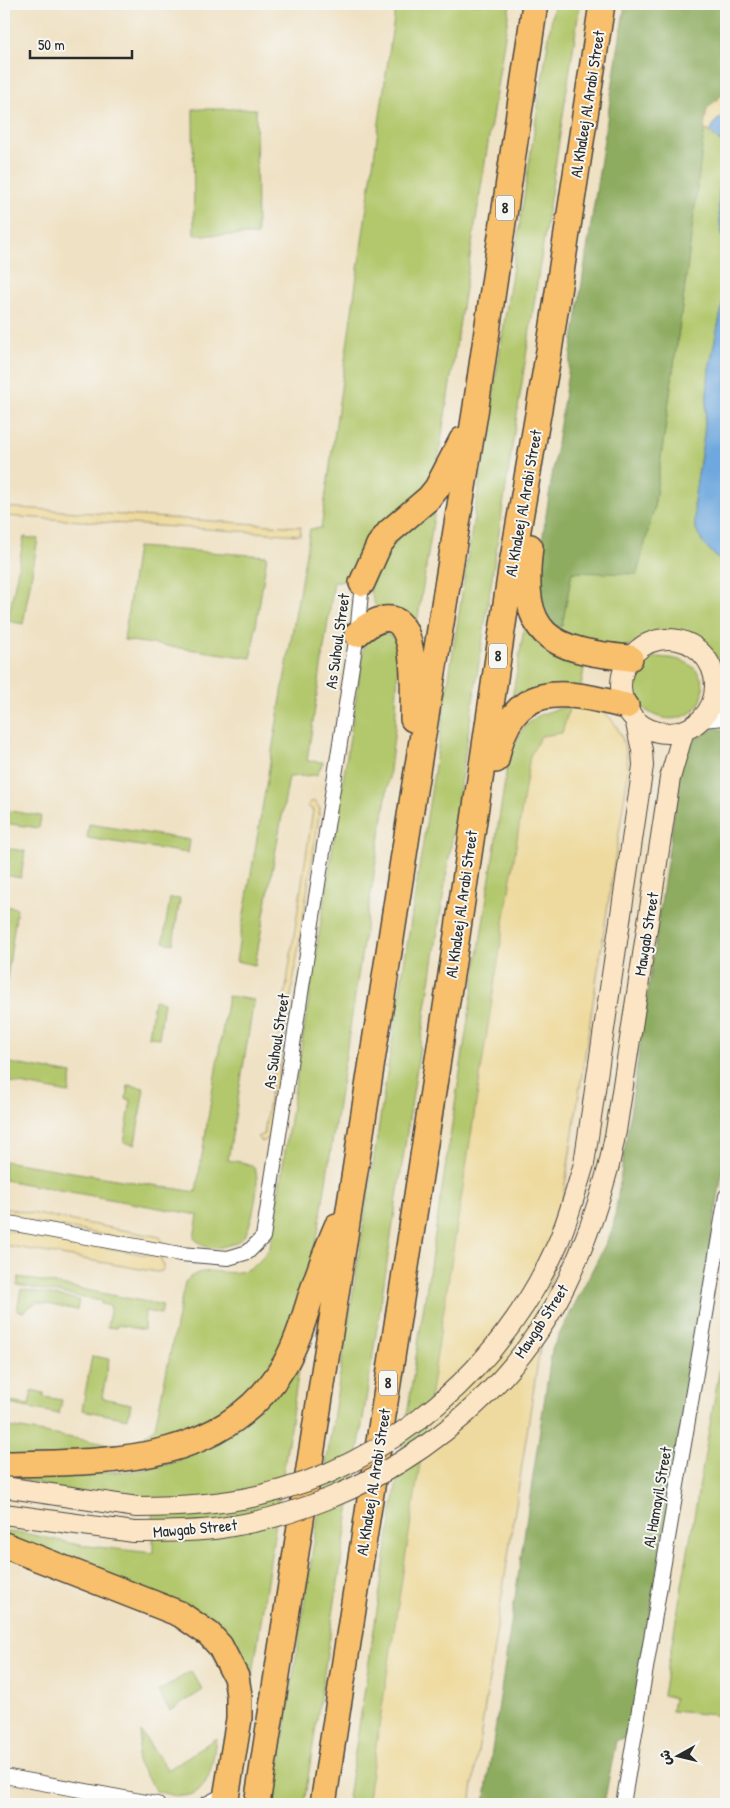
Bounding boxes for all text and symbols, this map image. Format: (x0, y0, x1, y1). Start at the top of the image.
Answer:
scale bar (30, 28, 132, 60)
street label: Al Khaleej Al Arabi Street (565, 28, 610, 179)
text: 50 m (38, 34, 65, 55)
road number: 8 (496, 196, 514, 220)
street label: Al Khaleej Al Arabi Street (499, 427, 547, 578)
street label: As Suhoul Street (319, 591, 355, 690)
road number: 8 (489, 644, 507, 668)
street label: Al Khaleej Al Arabi Street (440, 828, 482, 979)
street label: Mawgab Street (629, 890, 664, 977)
street label: As Suhoul Street (258, 991, 294, 1090)
street label: Mawgab Street (509, 1279, 573, 1362)
road number: 8 (379, 1370, 397, 1396)
street label: Al Khaleej Al Arabi Street (351, 1406, 396, 1557)
street label: Al Hamayil Street (637, 1444, 677, 1549)
street label: Mawgab Street (152, 1513, 238, 1543)
north arrow (652, 1730, 702, 1780)
text: ش (654, 1749, 675, 1767)

